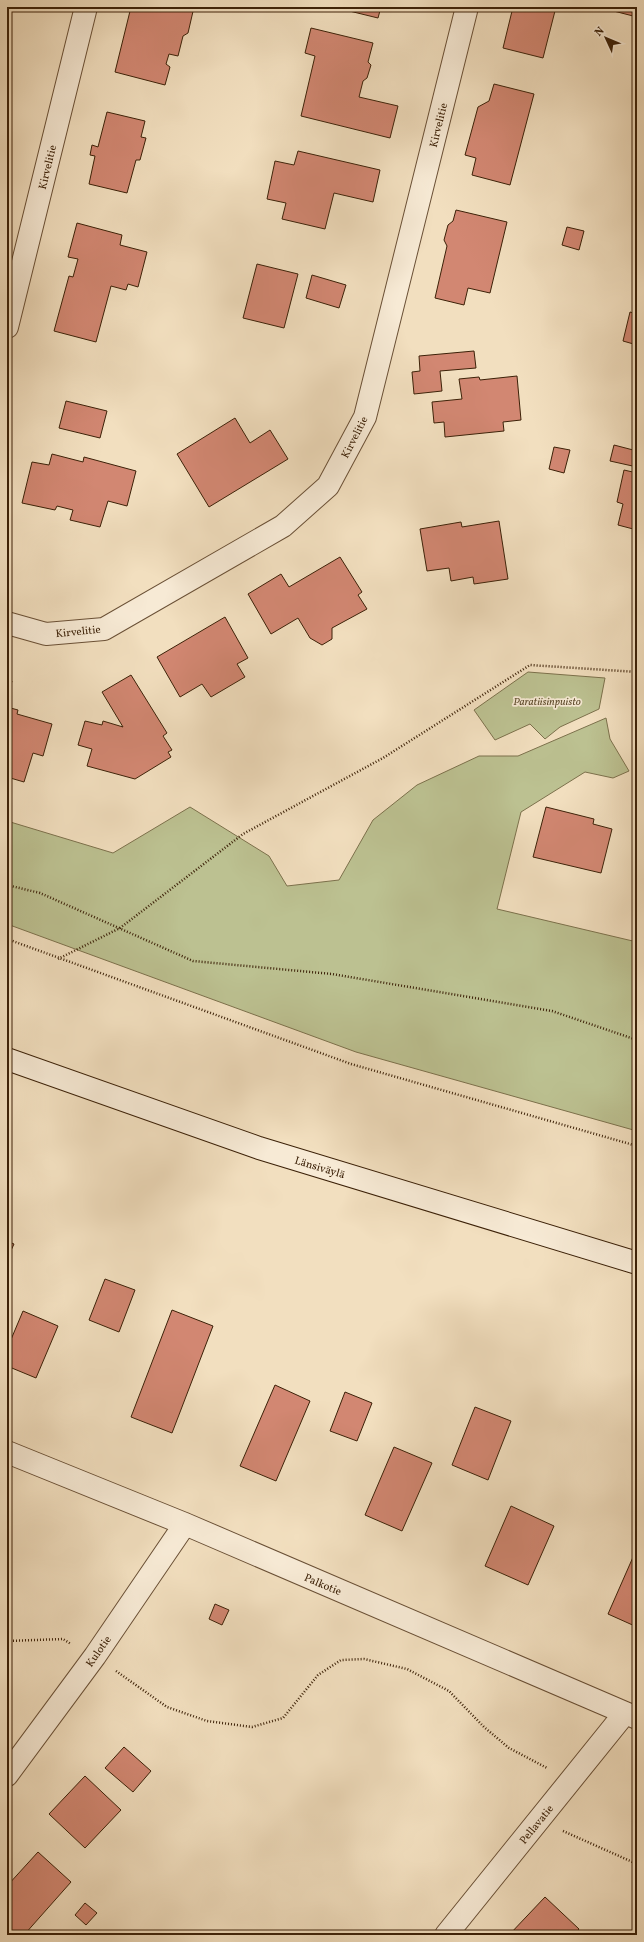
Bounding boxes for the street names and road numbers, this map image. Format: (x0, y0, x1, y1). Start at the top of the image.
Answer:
street label: Kirvelitie (427, 102, 452, 149)
street label: Kirvelitie (36, 144, 61, 191)
street label: Kirvelitie (338, 414, 372, 461)
street label: Kirvelitie (55, 623, 101, 642)
street label: Länsiväylä (293, 1154, 347, 1183)
street label: Palkotie (301, 1571, 343, 1600)
street label: Kulotie (83, 1633, 115, 1671)
street label: Pellavatie (517, 1802, 558, 1848)

